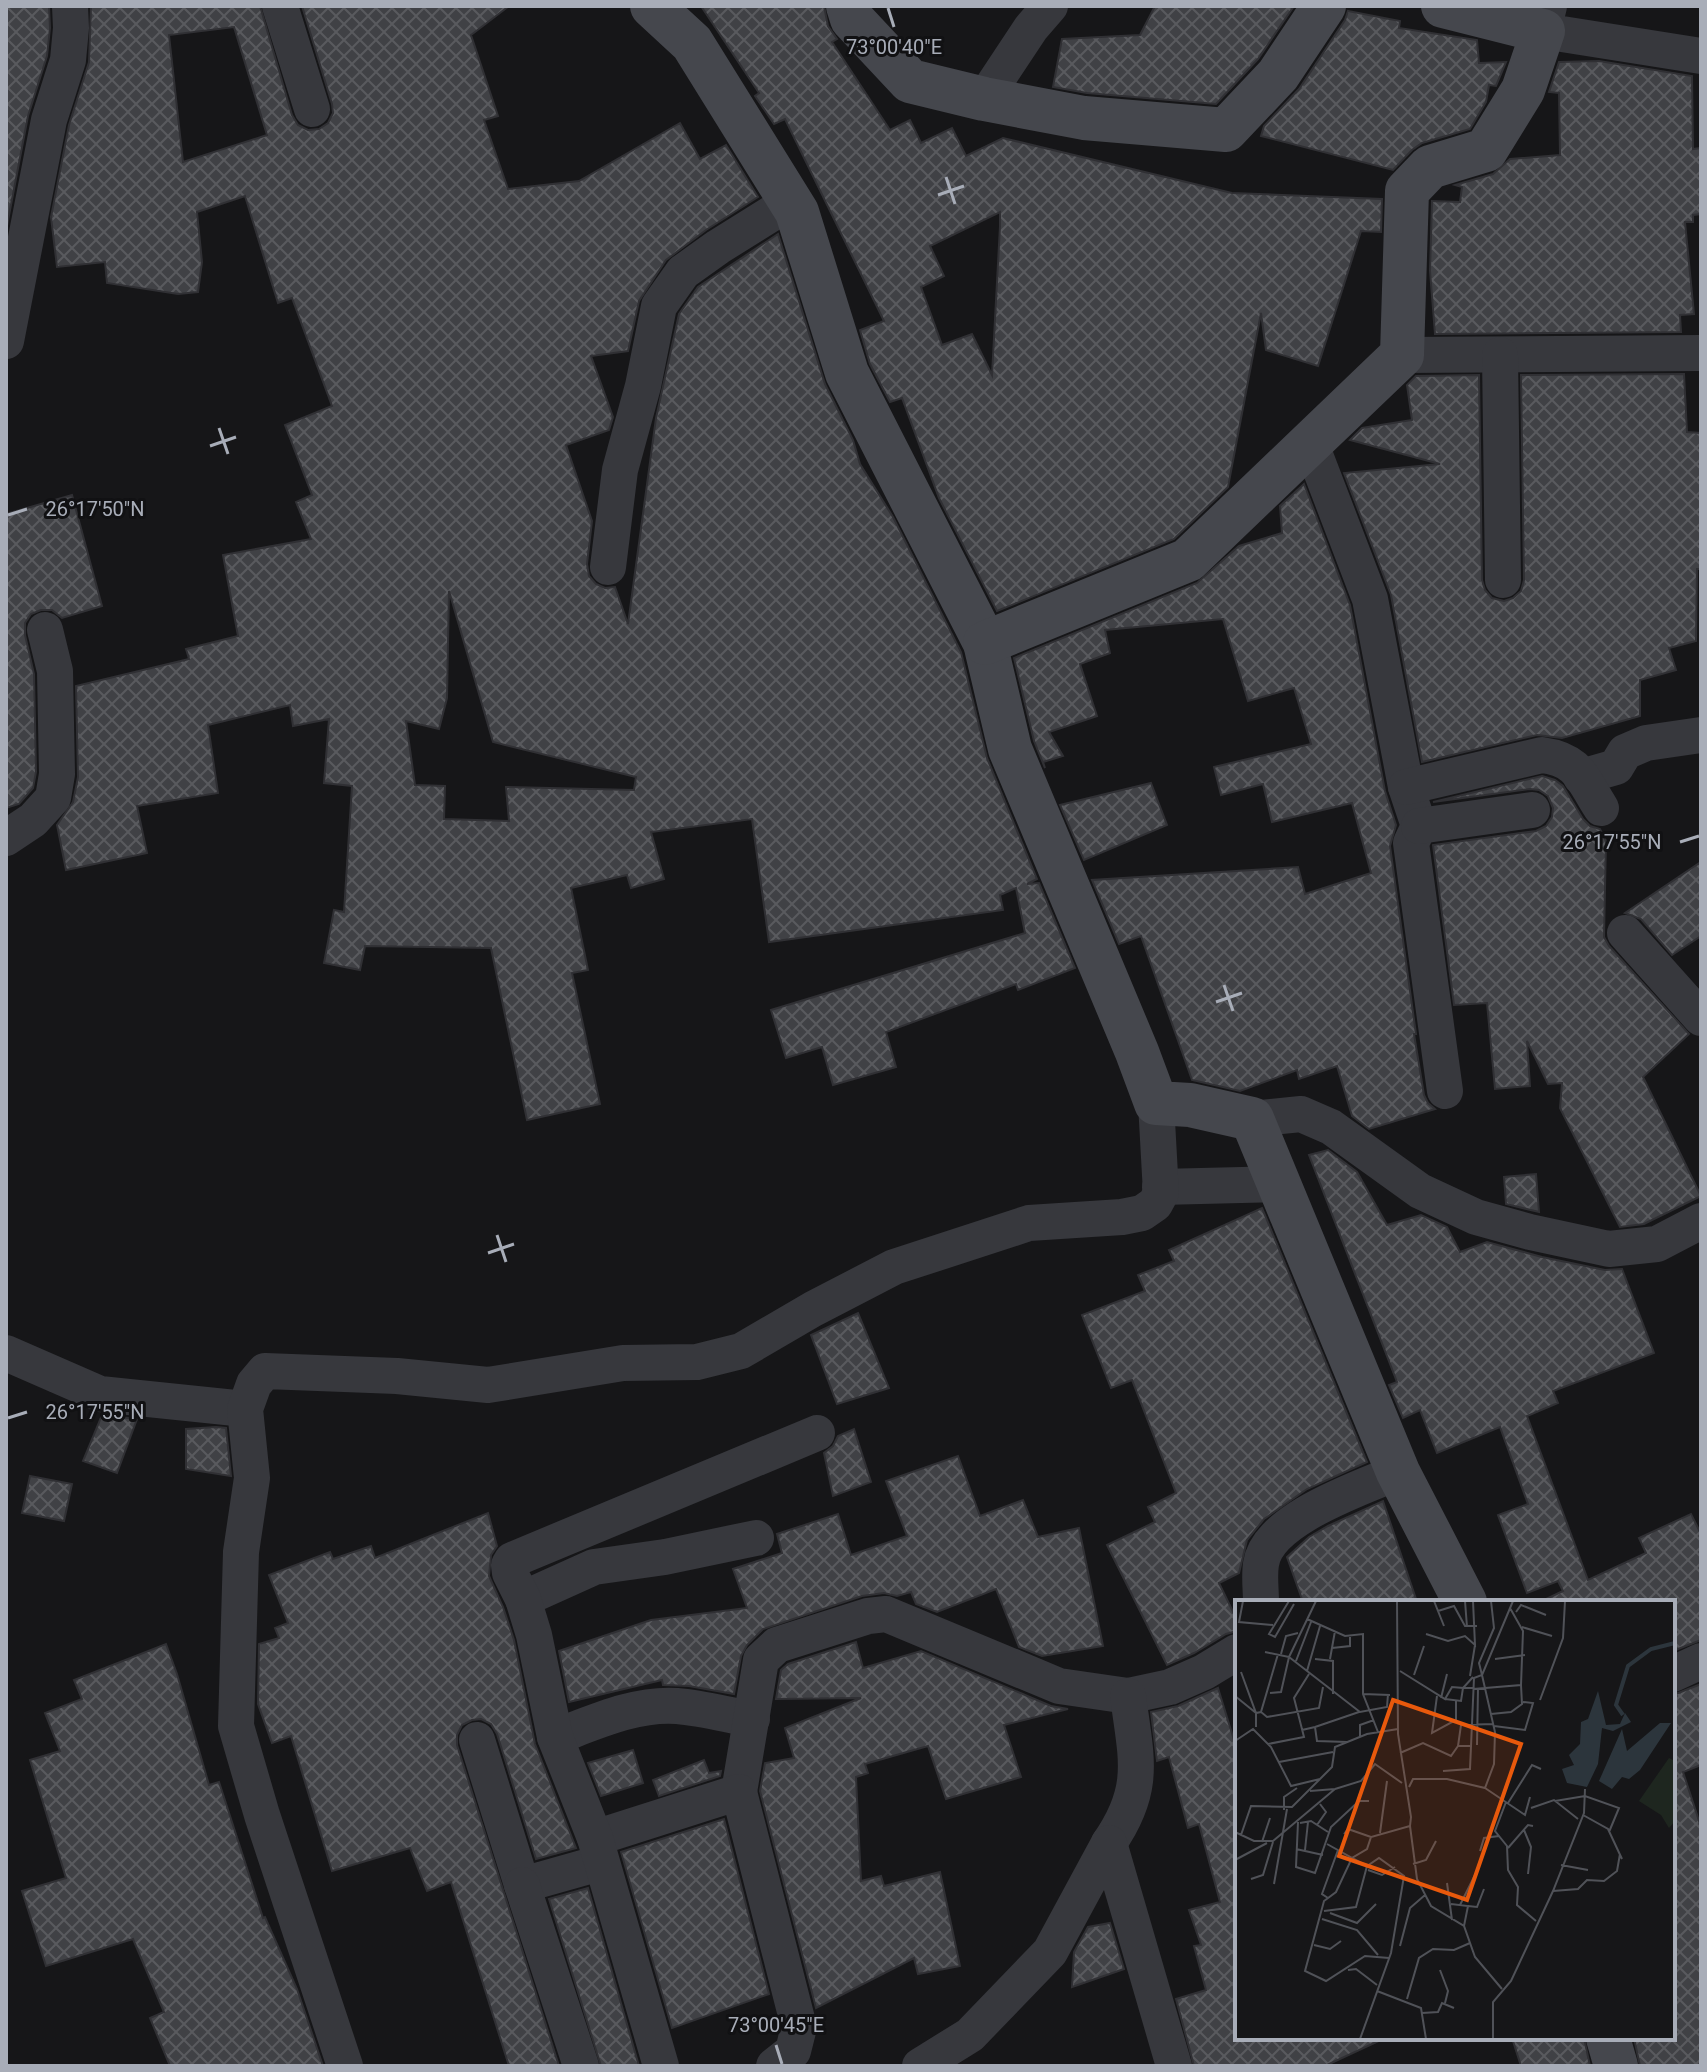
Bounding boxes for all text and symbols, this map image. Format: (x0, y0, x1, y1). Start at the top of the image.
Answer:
text: 73°00'40"E (846, 35, 942, 59)
text: 26°17'50"N (45, 497, 145, 521)
text: 26°17'55"N (1562, 830, 1662, 854)
text: 26°17'55"N (45, 1400, 145, 1424)
inset map (1235, 1600, 1675, 2040)
text: 73°00'45"E (728, 2013, 824, 2037)

